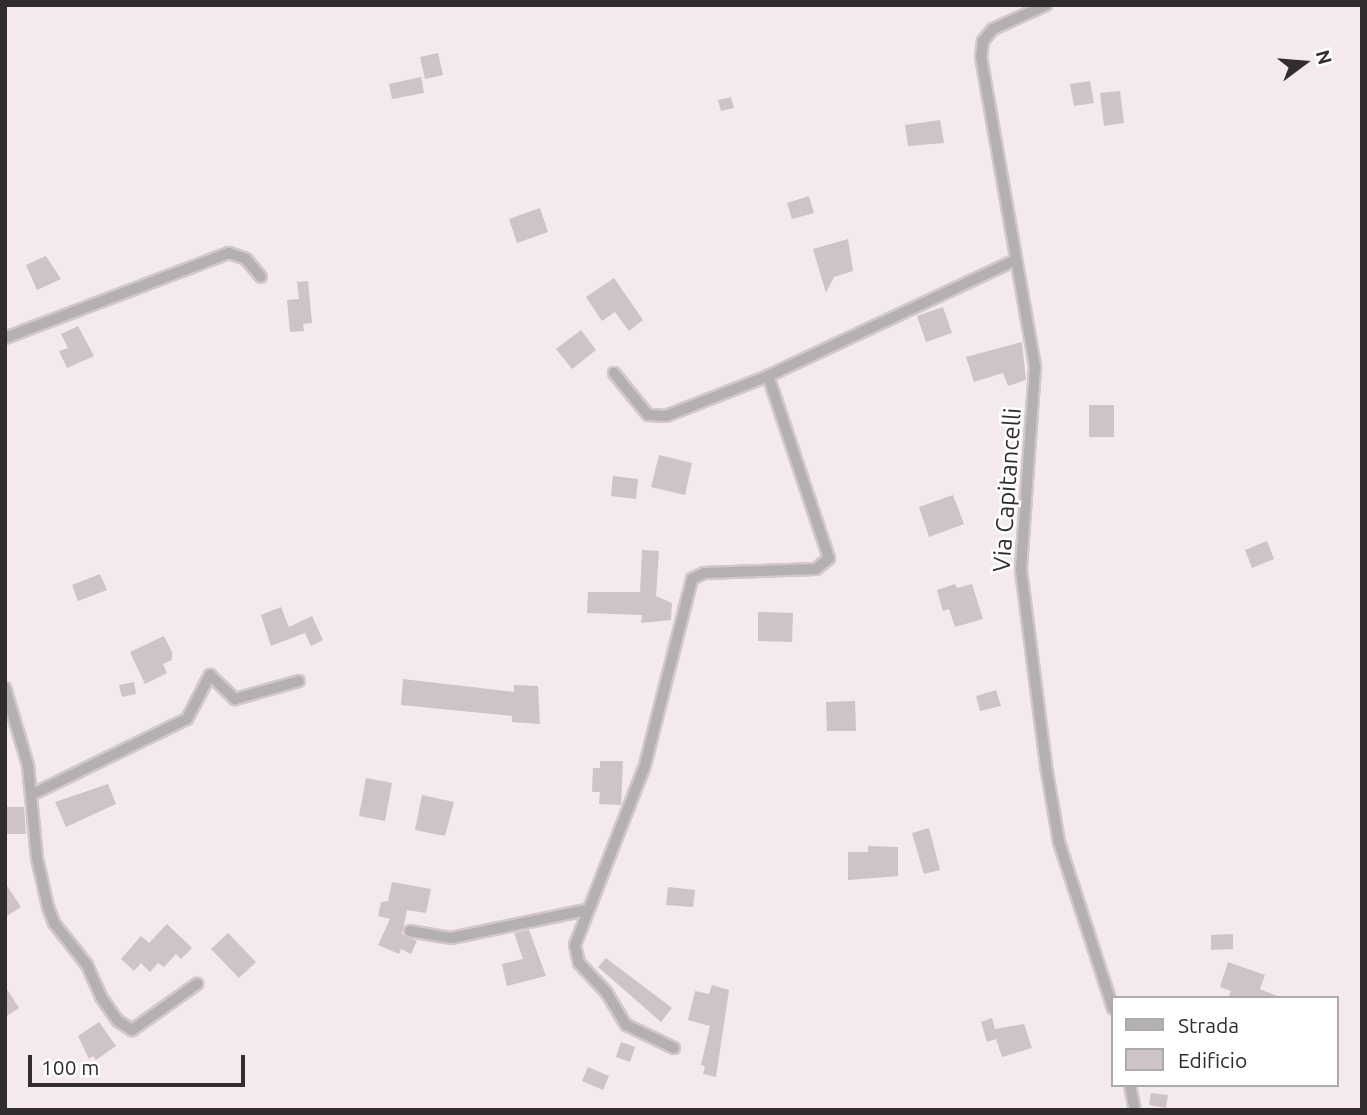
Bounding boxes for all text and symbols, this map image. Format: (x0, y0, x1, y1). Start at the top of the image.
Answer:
north arrow (1269, 28, 1339, 98)
text: N (1312, 47, 1337, 67)
street label: Via Capitancelli (987, 407, 1027, 573)
legend (1112, 996, 1339, 1087)
text: Strada (1178, 1013, 1239, 1037)
scale bar (32, 1042, 248, 1086)
text: Edificio (1178, 1048, 1247, 1072)
text: 100 m (41, 1055, 99, 1079)

